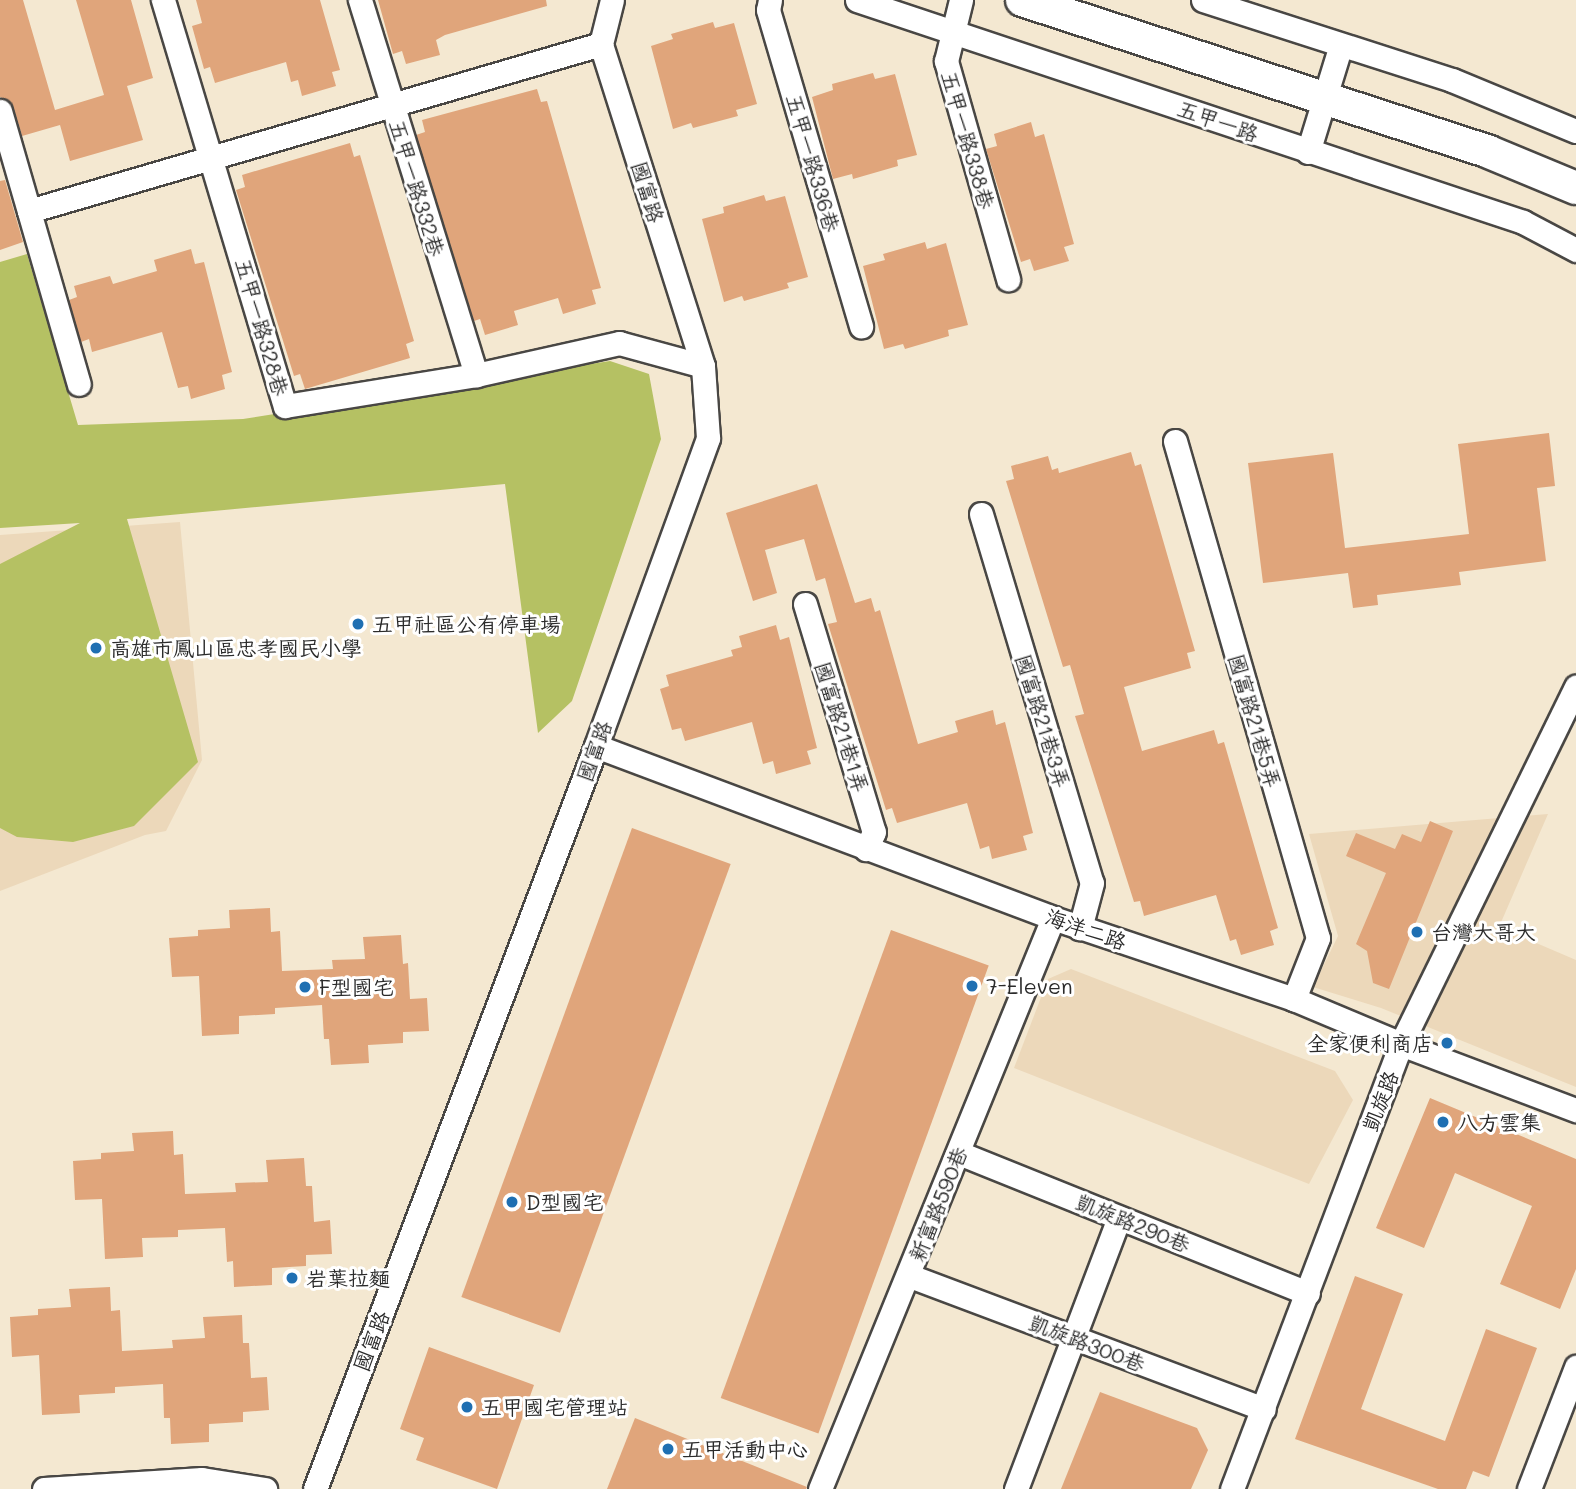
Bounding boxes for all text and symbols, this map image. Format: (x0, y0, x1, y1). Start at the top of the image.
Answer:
street label: 五甲一路338巷 (936, 68, 1000, 212)
street label: 五甲一路336巷 (781, 91, 845, 235)
street label: 五甲一路 (1174, 95, 1262, 147)
street label: 五甲一路332巷 (384, 117, 450, 259)
street label: 國富路 (627, 158, 669, 226)
street label: 五甲一路328巷 (230, 255, 294, 399)
place label: 五甲社區公有停車場 (372, 611, 561, 637)
marker: 五甲社區公有停車場 (350, 616, 366, 632)
place label: 高雄市鳳山區忠孝國民小學 (110, 635, 362, 661)
marker: 高雄市鳳山區忠孝國民小學 (88, 640, 104, 656)
street label: 國富路21巷3弄 (1011, 651, 1075, 791)
street label: 國富路21巷5弄 (1224, 651, 1286, 791)
street label: 國富路21巷1弄 (810, 659, 874, 795)
street label: 國富路 (571, 717, 617, 785)
street label: 海洋二路 (1042, 903, 1130, 955)
place label: 台灣大哥大 (1431, 919, 1536, 945)
marker: 台灣大哥大 (1409, 924, 1425, 940)
place label: 7-Eleven (986, 973, 1073, 999)
place label: F型國宅 (319, 974, 394, 1000)
marker: 7-Eleven (964, 978, 980, 994)
marker: F型國宅 (297, 979, 313, 995)
place label: 全家便利商店 (1307, 1030, 1433, 1056)
marker: 全家便利商店 (1439, 1035, 1455, 1051)
street label: 凱旋路 (1357, 1067, 1403, 1135)
place label: 八方雲集 (1457, 1109, 1541, 1135)
marker: 八方雲集 (1435, 1114, 1451, 1130)
street label: 新富路590巷 (904, 1143, 972, 1265)
place label: D型國宅 (526, 1189, 603, 1215)
street label: 凱旋路290巷 (1072, 1189, 1194, 1257)
marker: D型國宅 (504, 1194, 520, 1210)
place label: 岩葉拉麵 (306, 1265, 390, 1291)
marker: 岩葉拉麵 (284, 1270, 300, 1286)
street label: 國富路 (348, 1307, 394, 1375)
street label: 凱旋路300巷 (1025, 1309, 1149, 1377)
place label: 五甲國宅管理站 (481, 1394, 628, 1420)
marker: 五甲國宅管理站 (459, 1399, 475, 1415)
place label: 五甲活動中心 (682, 1436, 808, 1462)
marker: 五甲活動中心 (660, 1441, 676, 1457)

